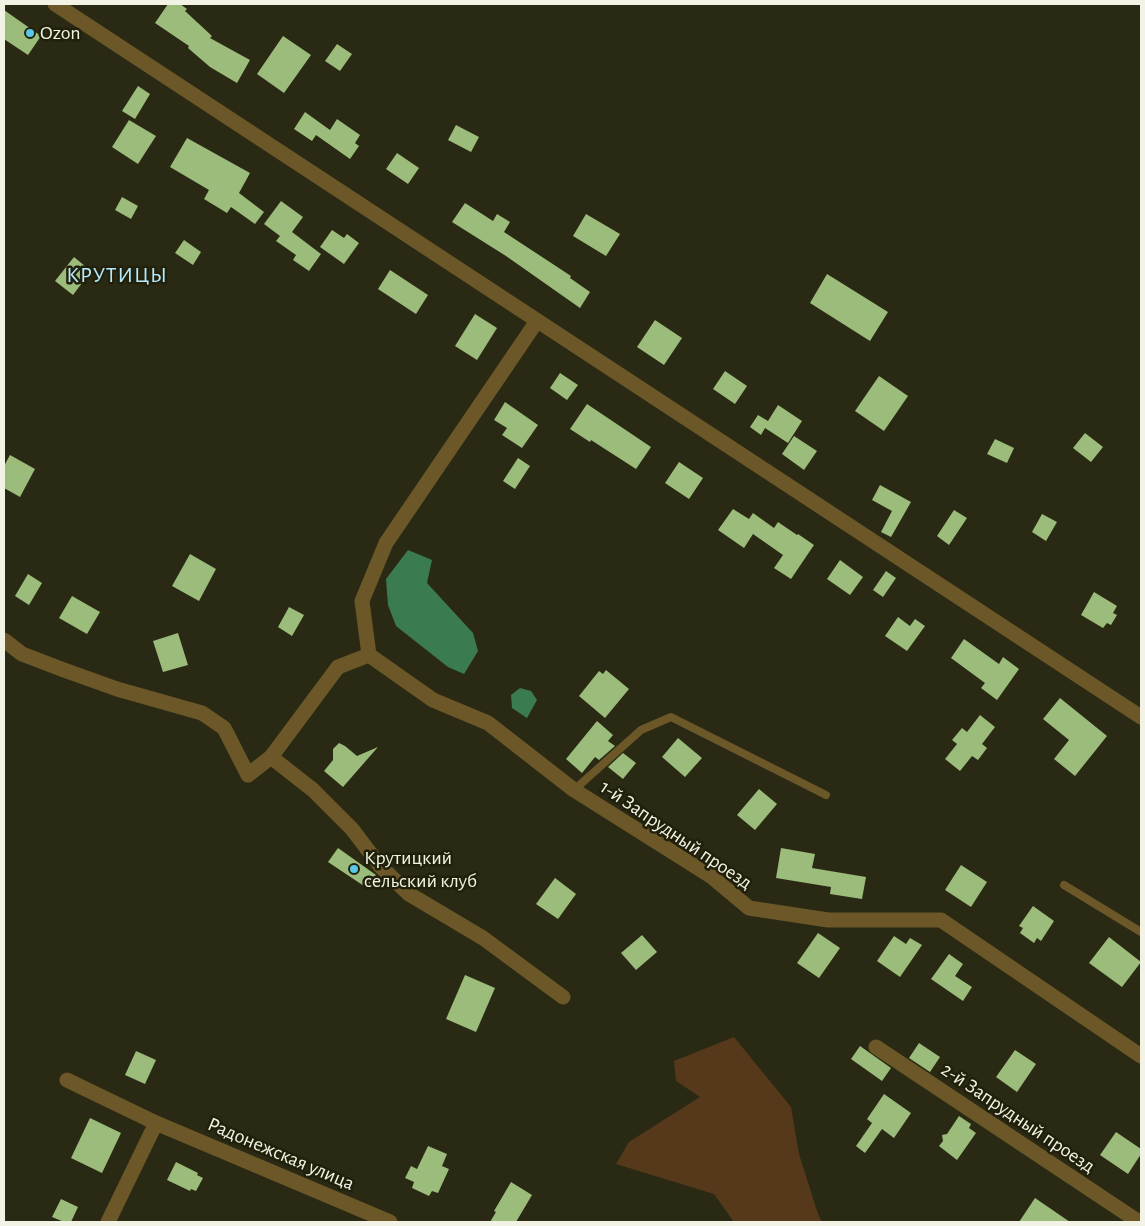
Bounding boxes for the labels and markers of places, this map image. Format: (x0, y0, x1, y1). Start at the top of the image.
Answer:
place label: Ozon (40, 21, 81, 45)
marker: Ozon (24, 27, 36, 39)
place label: Крутицкий сельский клуб (364, 846, 477, 893)
marker: Крутицкий сельский клуб (348, 863, 360, 875)

